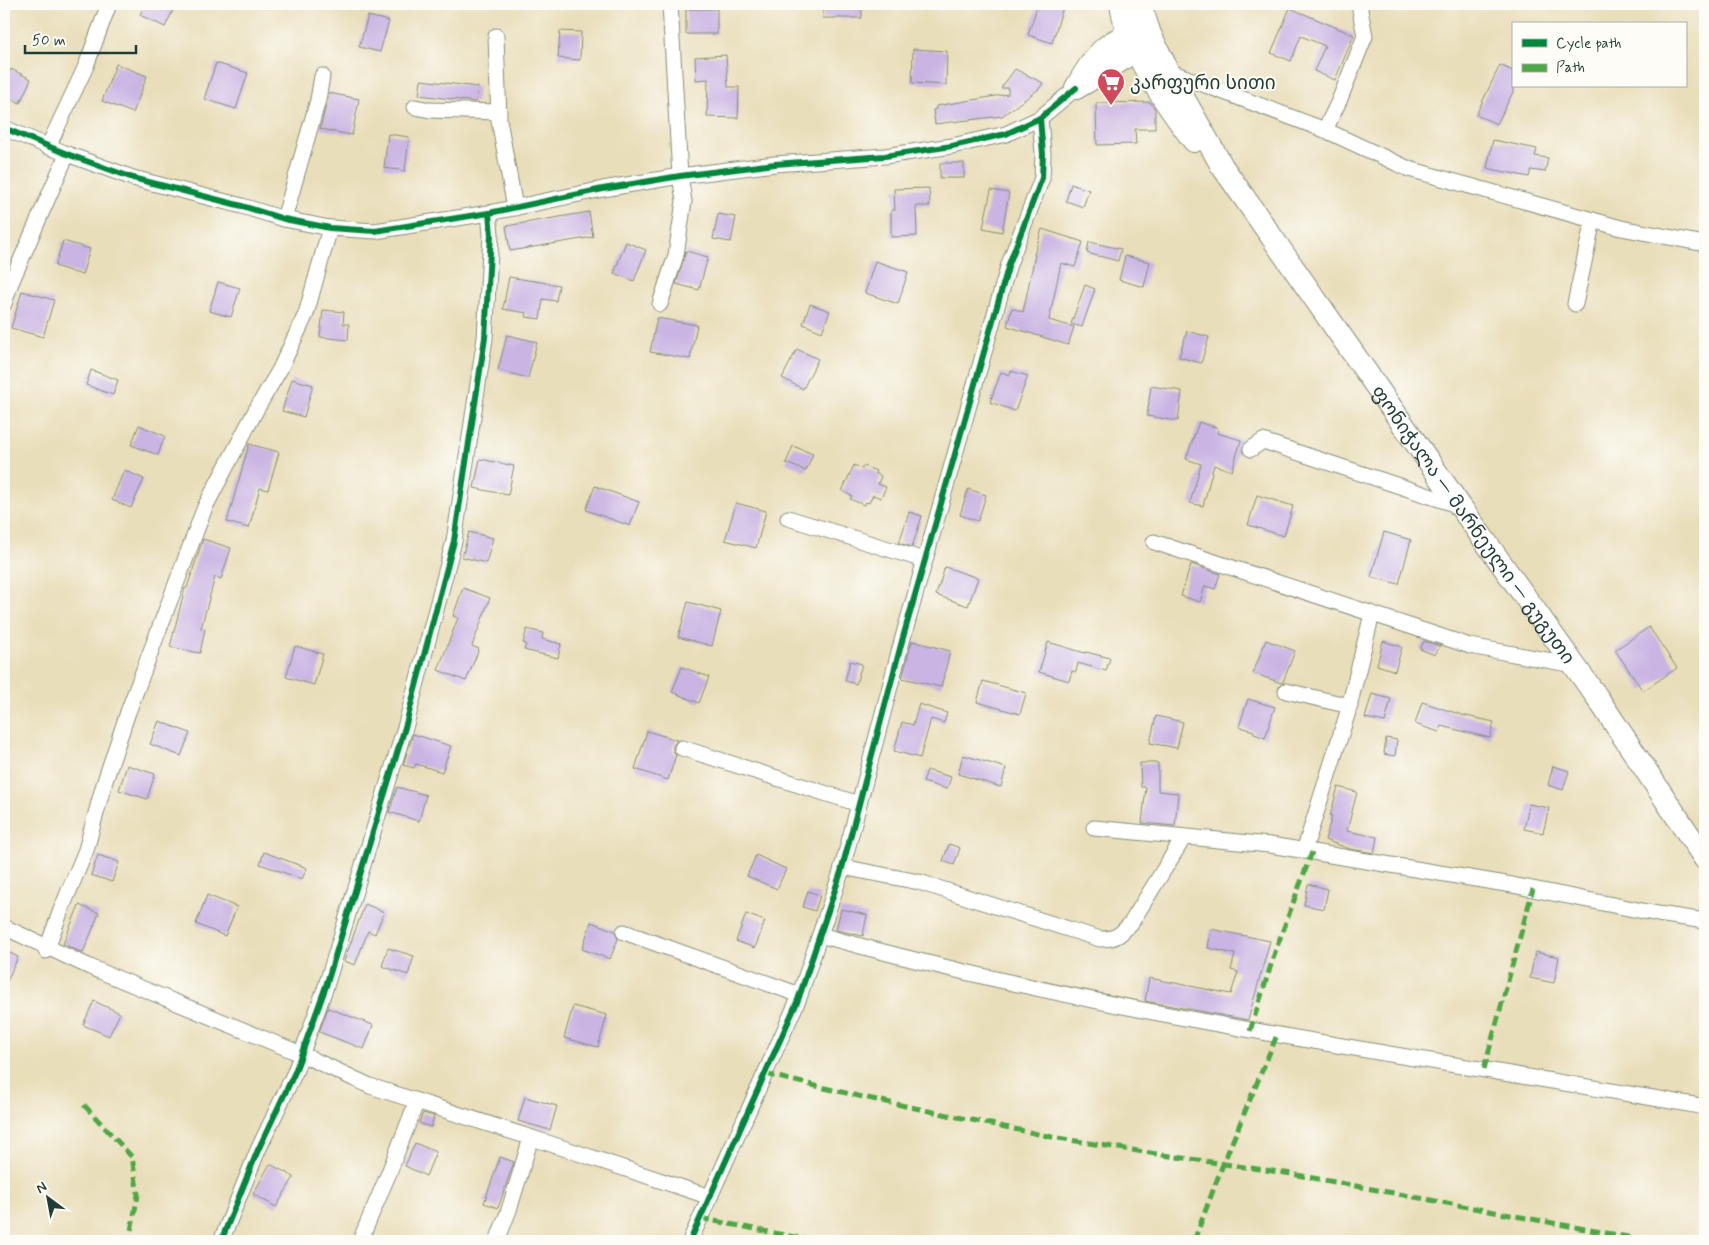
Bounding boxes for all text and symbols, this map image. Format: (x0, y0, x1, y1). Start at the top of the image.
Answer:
scale bar (25, 22, 136, 54)
legend (1512, 22, 1686, 88)
text: 50 m (32, 31, 66, 51)
text: Cycle path (1556, 34, 1621, 54)
text: Path (1556, 58, 1585, 78)
supermarket icon: კარფური სითი (1096, 67, 1126, 106)
place label: კარფური სითი (1130, 71, 1276, 96)
street label: ფონიჭალა — მარნეული — გუგუთი (1365, 381, 1580, 669)
north arrow (22, 1172, 72, 1222)
text: N (33, 1178, 50, 1198)

